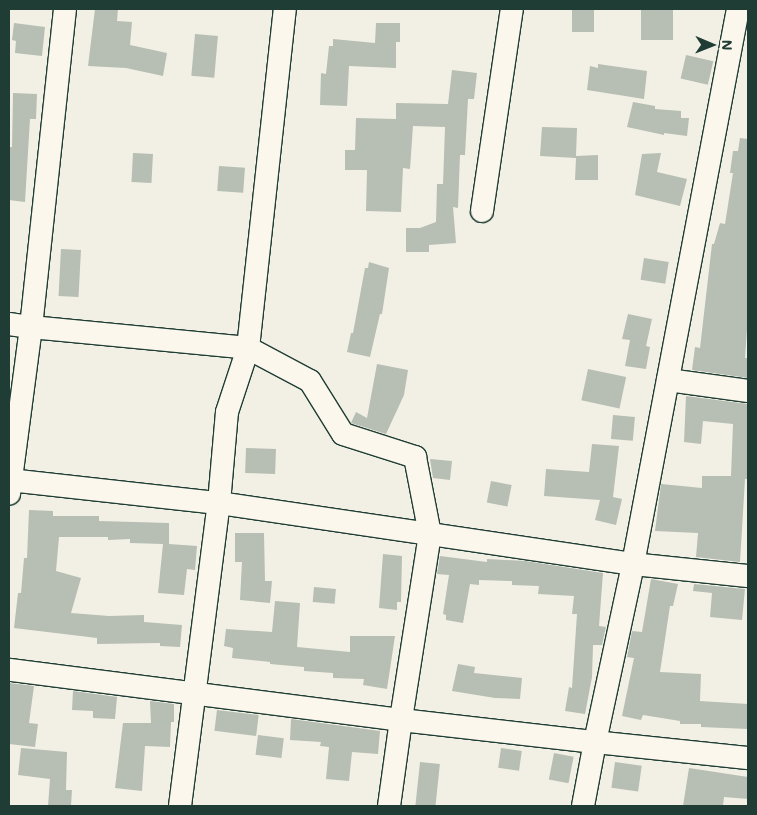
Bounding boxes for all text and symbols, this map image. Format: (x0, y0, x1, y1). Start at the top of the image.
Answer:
north arrow (687, 20, 737, 70)
text: N (718, 40, 737, 51)

